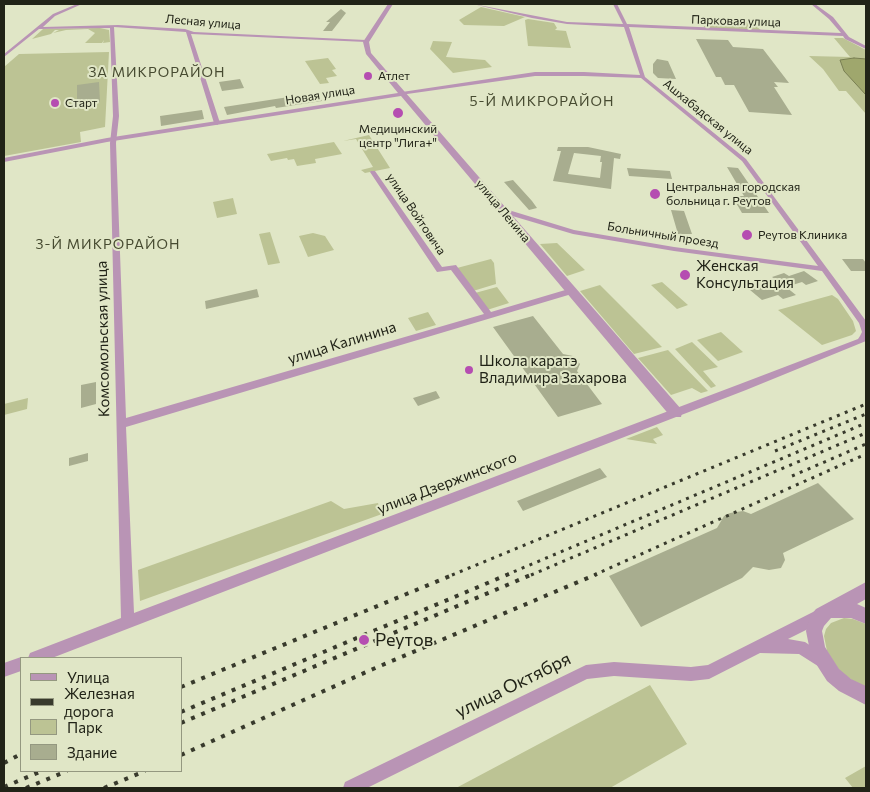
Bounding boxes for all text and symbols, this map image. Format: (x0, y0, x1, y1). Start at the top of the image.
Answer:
street label: Лесная улица (165, 12, 241, 32)
street label: Парковая улица (691, 12, 781, 30)
district label: 3А МИКРОРАЙОН (87, 64, 227, 80)
place label: Атлет (378, 69, 410, 83)
marker: Атлет (362, 70, 374, 82)
street label: Ашхабадская улица (660, 76, 756, 158)
street label: Новая улица (284, 82, 356, 108)
district label: 5-Й МИКРОРАЙОН (468, 93, 616, 109)
place label: Старт (65, 96, 97, 110)
marker: Старт (49, 97, 61, 109)
marker: Медицинский центр "Лига+" (391, 106, 405, 120)
place label: Медицинский центр "Лига+" (359, 122, 437, 150)
street label: улица Войтовича (383, 170, 449, 258)
street label: улица Ленина (473, 177, 533, 245)
place label: Центральная городская больница г. Реутов (666, 180, 800, 208)
marker: Центральная городская больница г. Реутов (648, 187, 662, 201)
street label: Больничный проезд (606, 219, 720, 251)
marker: Реутов Клиника (740, 228, 754, 242)
place label: Реутов Клиника (758, 228, 847, 242)
district label: 3-Й МИКРОРАЙОН (34, 236, 182, 252)
place label: Женская Консультация (696, 257, 794, 292)
street label: Комсомольская улица (93, 261, 113, 417)
marker: Женская Консультация (678, 268, 692, 282)
street label: улица Калинина (286, 318, 398, 368)
place label: Школа каратэ Владимира Захарова (479, 352, 627, 387)
marker: Школа каратэ Владимира Захарова (463, 364, 475, 376)
street label: улица Дзержинского (375, 448, 519, 518)
place label: Реутов (375, 629, 433, 651)
marker: Реутов (357, 633, 371, 647)
street label: улица Октября (452, 648, 574, 722)
legend (20, 657, 182, 772)
text: Улица (67, 668, 109, 686)
text: Железная дорога (64, 684, 135, 720)
text: Парк (67, 718, 103, 736)
text: Здание (67, 743, 117, 761)

